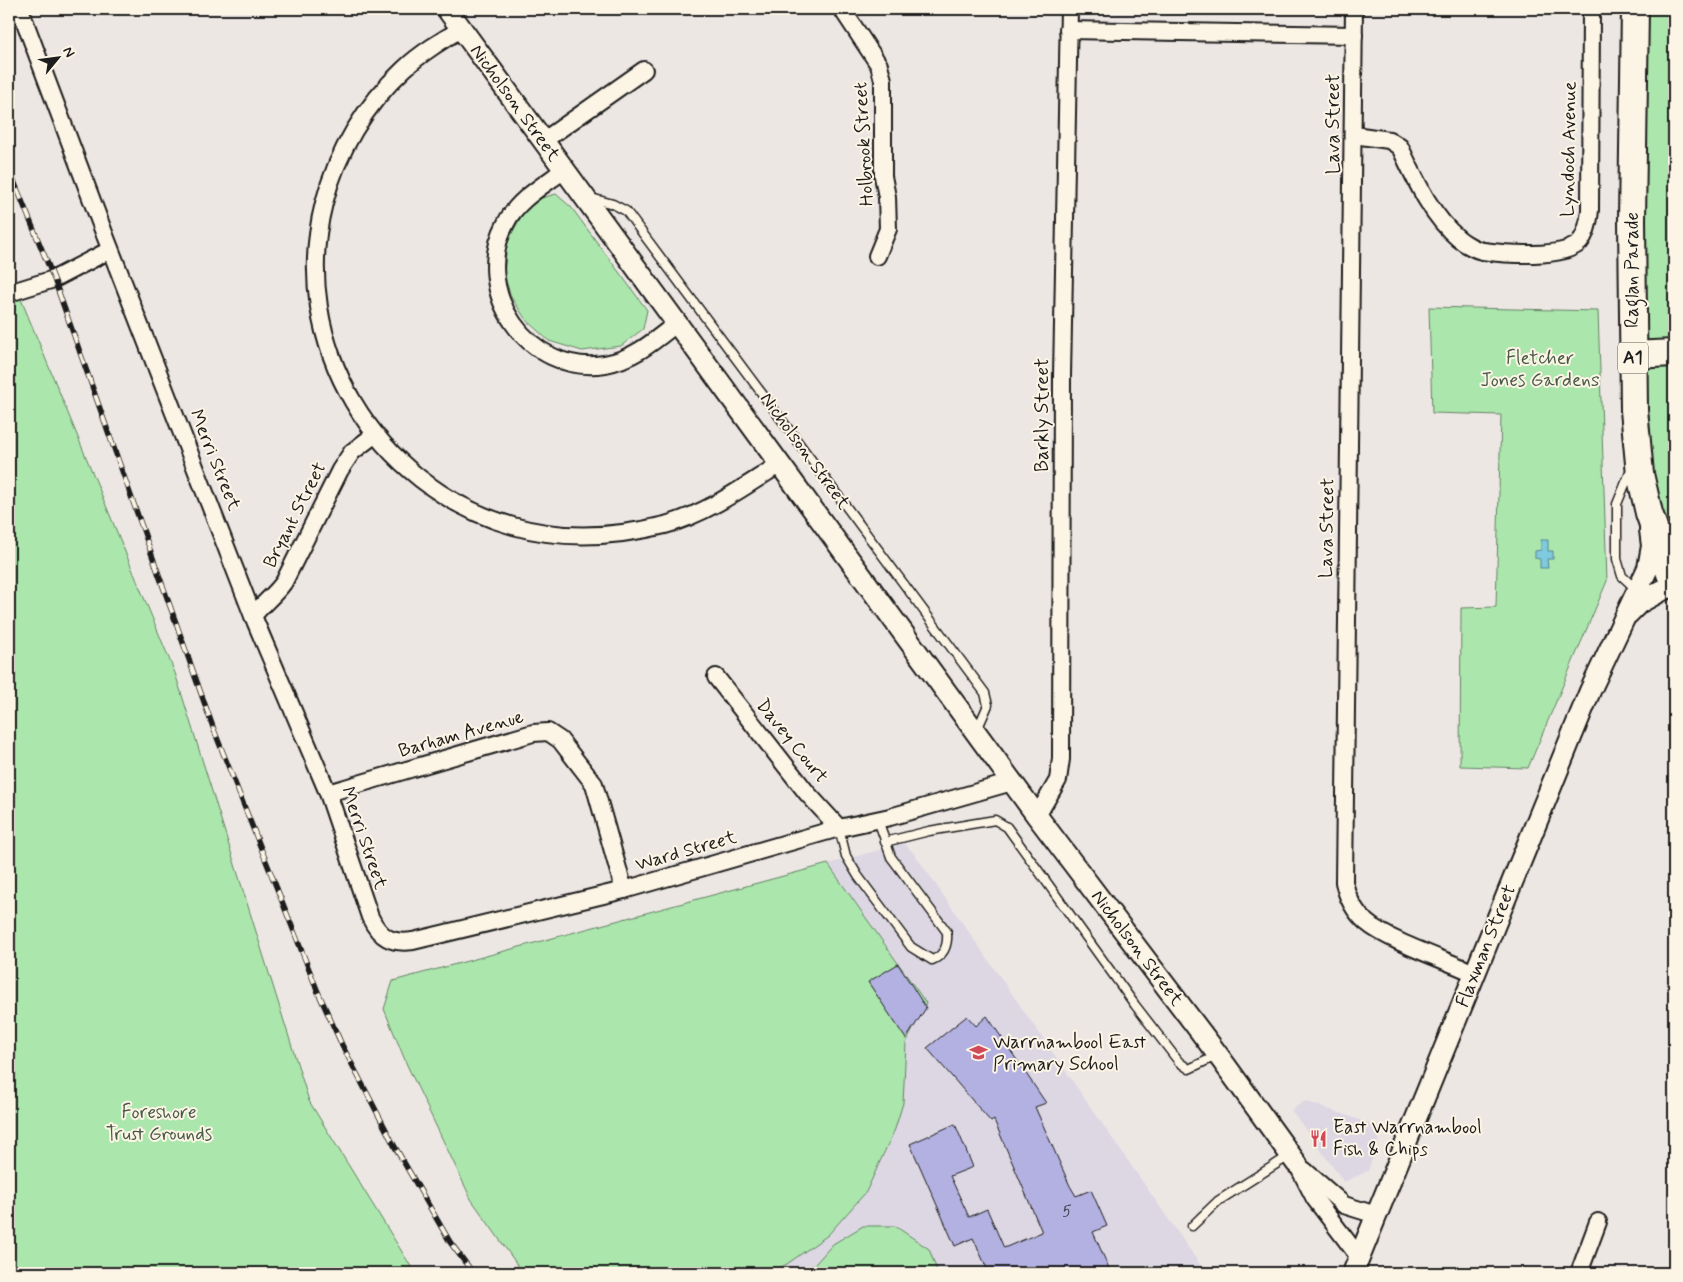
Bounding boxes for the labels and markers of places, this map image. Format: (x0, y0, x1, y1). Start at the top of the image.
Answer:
place label: Warrnambool East Primary School (993, 1030, 1146, 1077)
school or university icon: Warrnambool East Primary School (969, 1043, 989, 1063)
place label: East Warrnambool Fish & Chips (1333, 1115, 1482, 1162)
restaurant icon: East Warrnambool Fish & Chips (1309, 1128, 1329, 1148)

